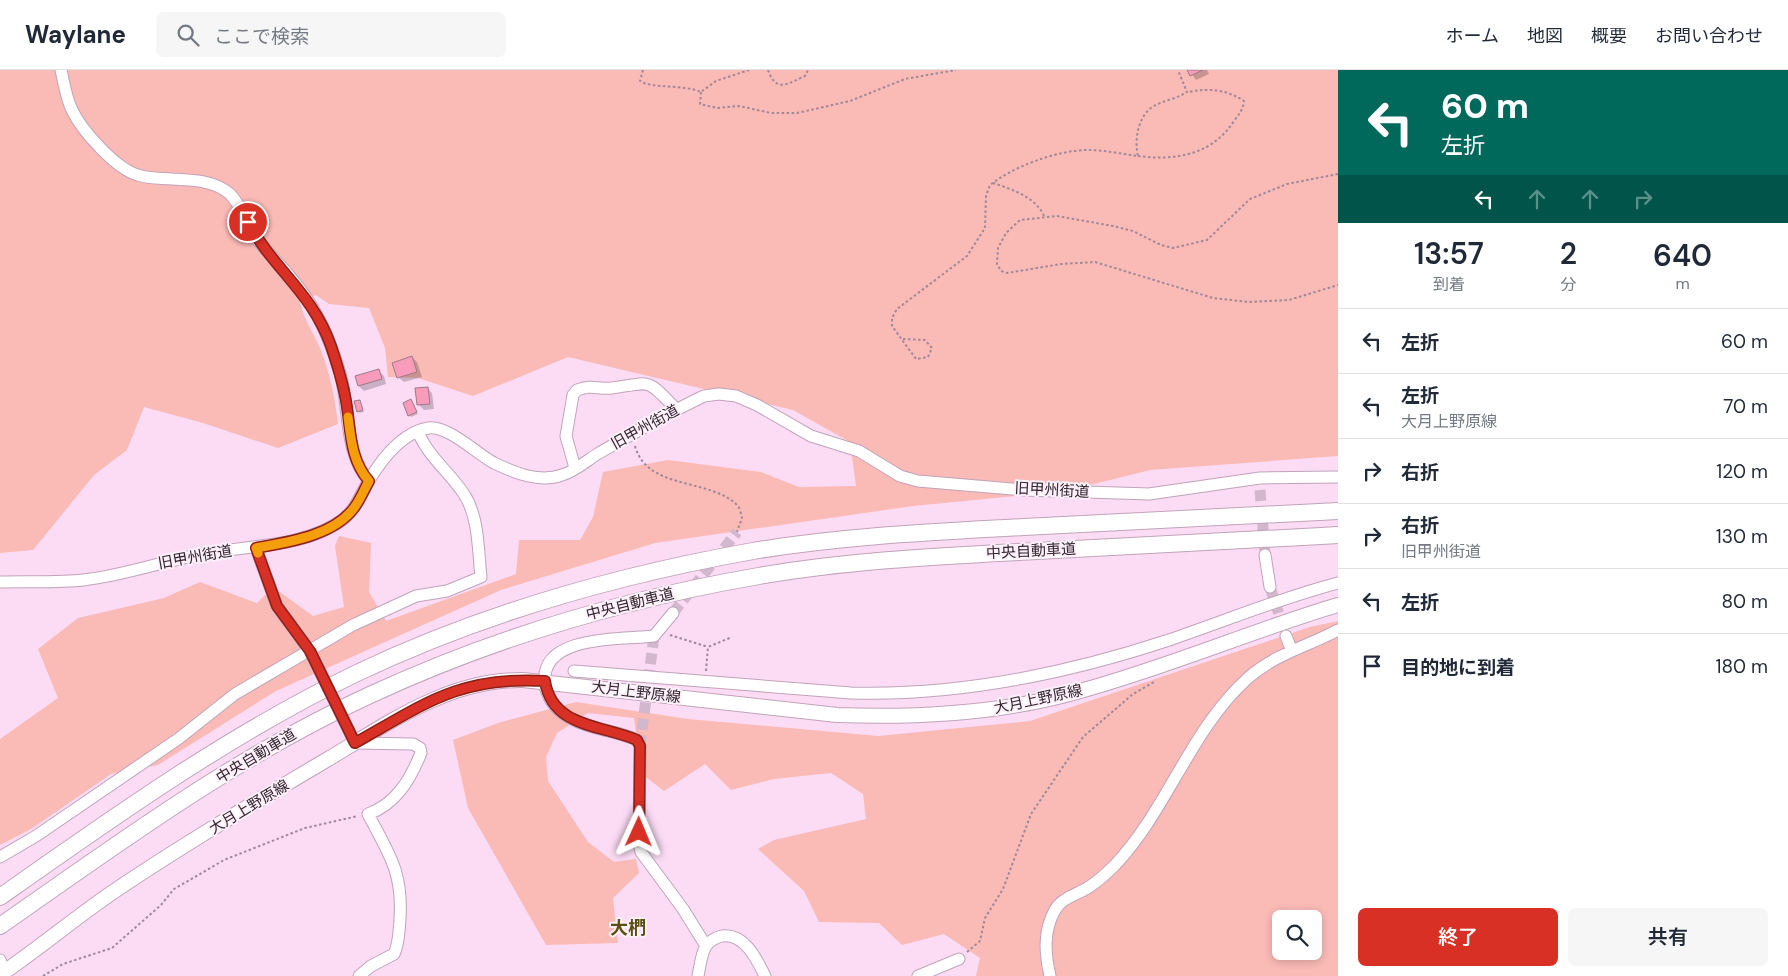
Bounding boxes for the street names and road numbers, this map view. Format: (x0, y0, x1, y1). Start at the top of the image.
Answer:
street label: 旧甲州街道 (607, 400, 683, 454)
street label: 旧甲州街道 (1014, 478, 1090, 502)
street label: 中央自動車道 (986, 539, 1076, 563)
street label: 旧甲州街道 (156, 541, 234, 573)
street label: 中央自動車道 (584, 583, 676, 625)
street label: 大月上野原線 (590, 677, 682, 707)
street label: 大月上野原線 (992, 680, 1084, 718)
street label: 中央自動車道 (212, 724, 300, 788)
street label: 大月上野原線 (205, 775, 293, 839)

